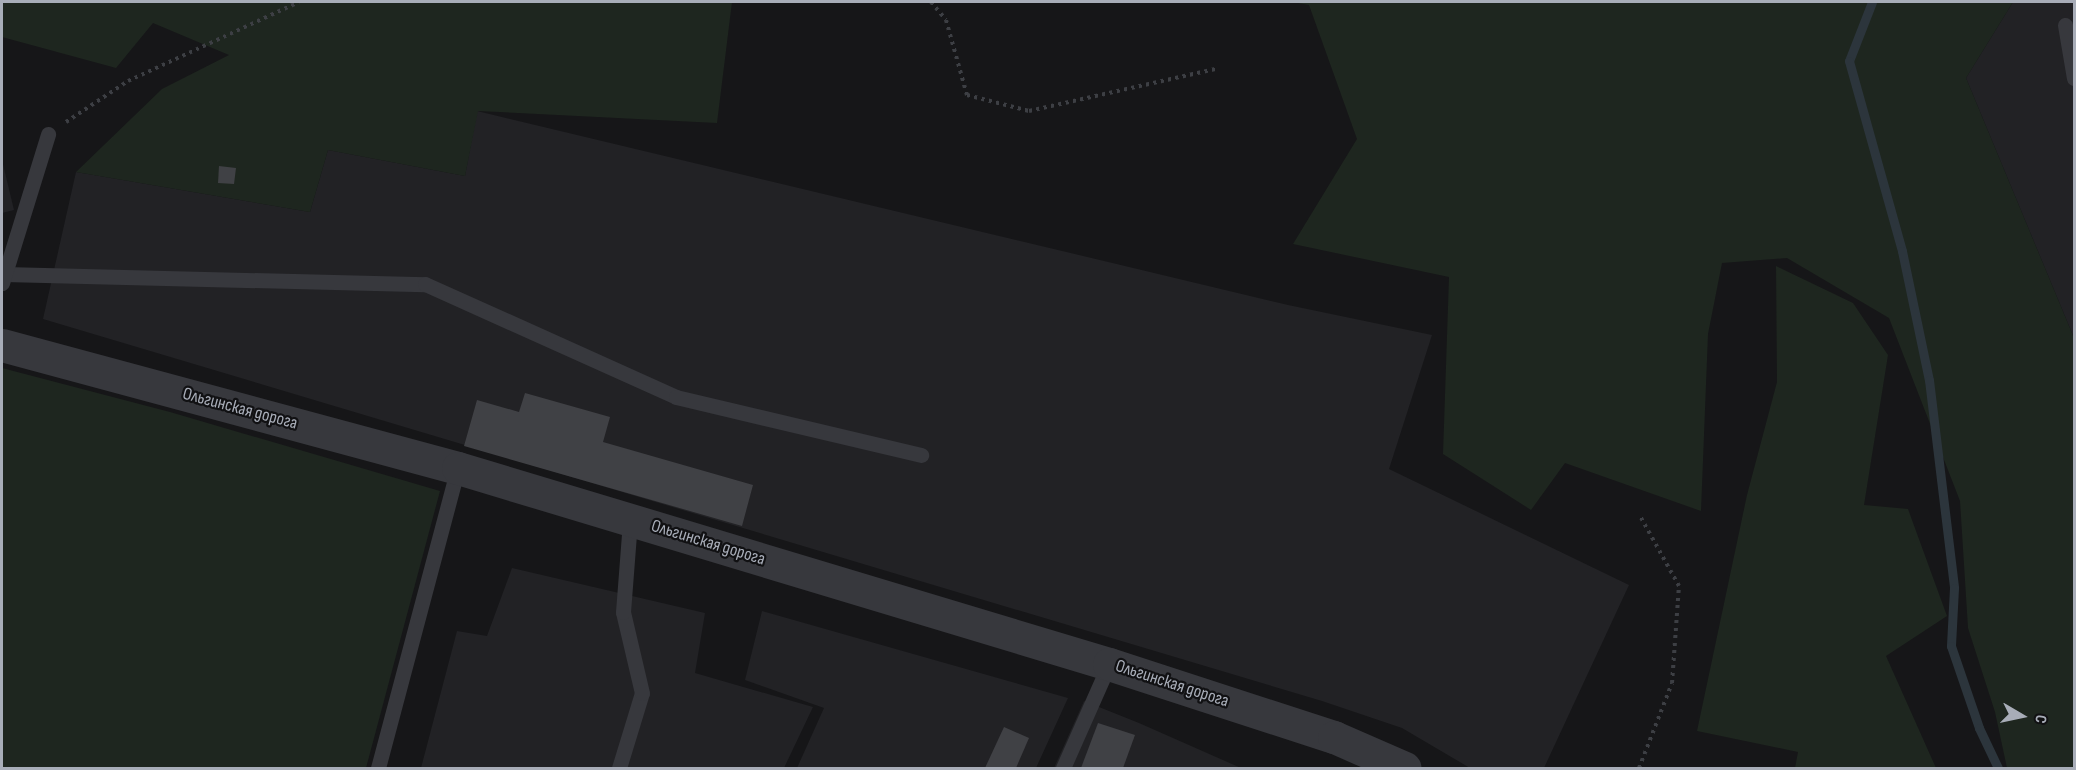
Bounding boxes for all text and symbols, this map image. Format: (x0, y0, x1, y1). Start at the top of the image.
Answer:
street label: Ольгинская дорога (180, 383, 300, 435)
street label: Ольгинская дорога (648, 515, 768, 571)
street label: Ольгинская дорога (1113, 655, 1231, 713)
north arrow (1992, 686, 2052, 746)
text: С (2030, 713, 2050, 724)

